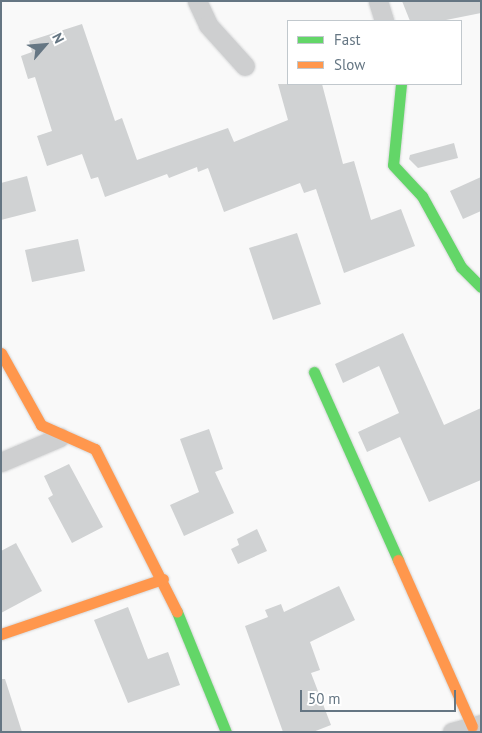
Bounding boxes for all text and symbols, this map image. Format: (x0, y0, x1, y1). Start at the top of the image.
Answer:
north arrow (20, 20, 70, 70)
legend (287, 20, 462, 85)
text: N (48, 30, 68, 46)
text: Fast (334, 30, 361, 49)
text: Slow (334, 55, 365, 74)
scale bar (302, 680, 458, 712)
text: 50 m (308, 689, 341, 708)

